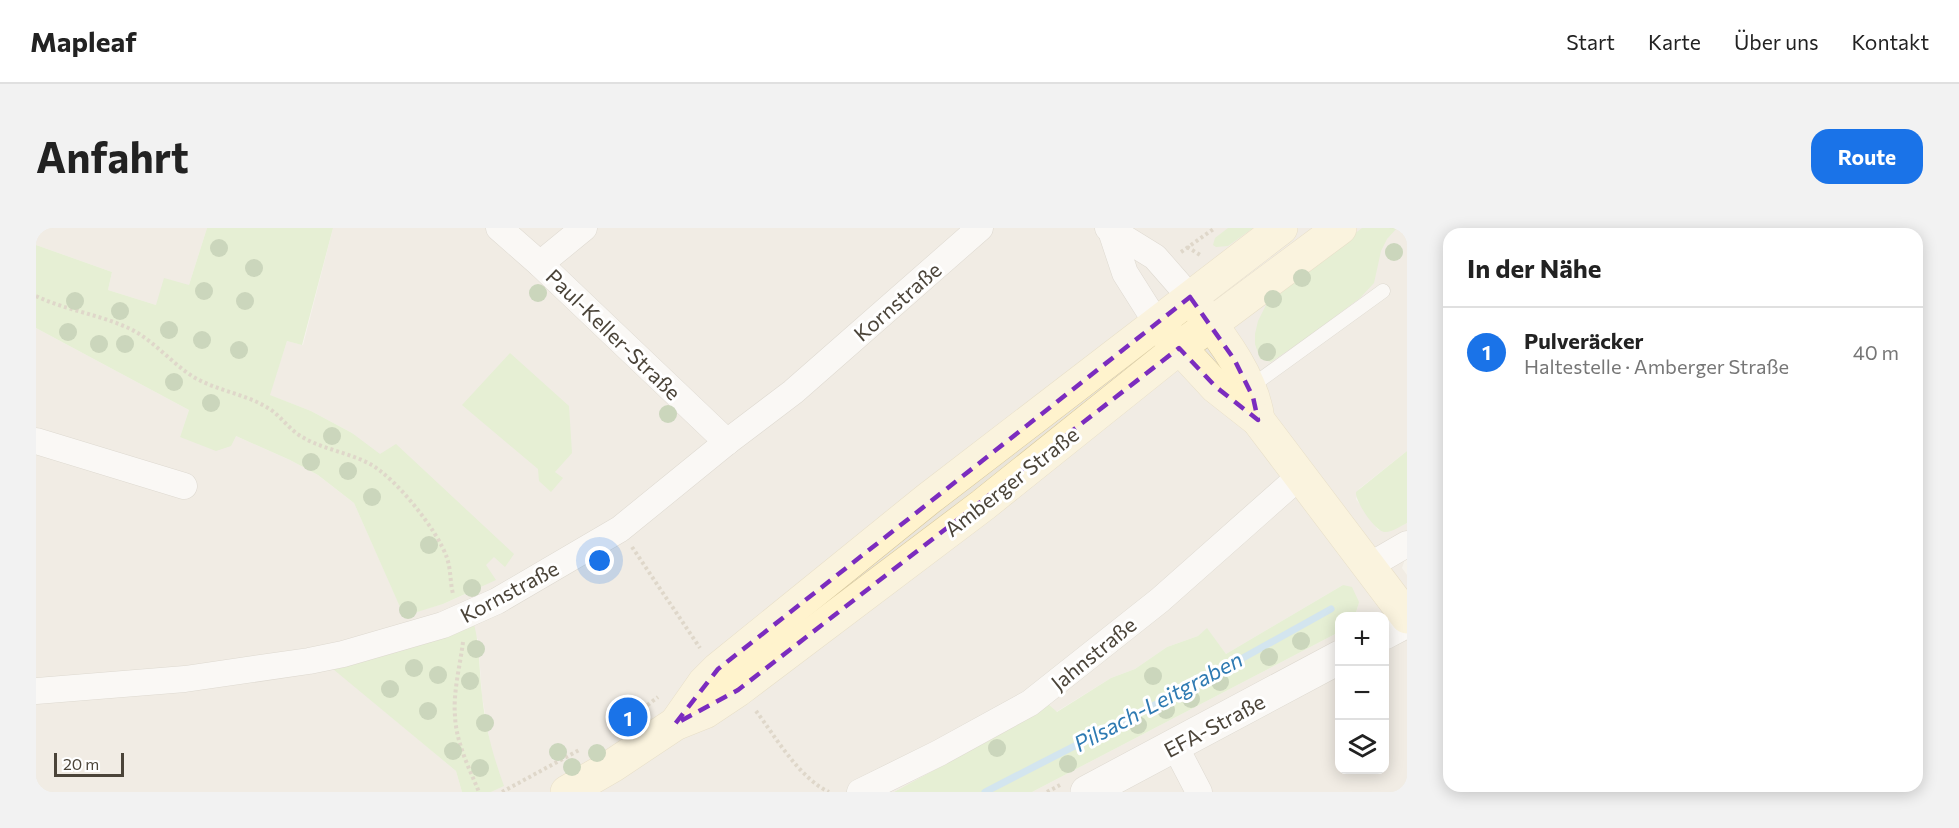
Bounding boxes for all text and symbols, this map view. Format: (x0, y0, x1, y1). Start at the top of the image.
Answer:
text: Mapleaf (30, 24, 137, 58)
text: Start (1566, 29, 1615, 54)
text: Karte (1648, 29, 1701, 54)
text: Über uns (1734, 29, 1818, 54)
text: Kontakt (1851, 29, 1929, 54)
button: Route (1811, 129, 1923, 184)
text: Anfahrt (36, 130, 189, 182)
text: In der Nähe (1467, 252, 1602, 283)
street label: Kornstraße (848, 256, 946, 346)
street label: Paul-Keller-Straße (542, 263, 686, 405)
text: Pulveräcker (1524, 327, 1644, 354)
text: 1 (1482, 340, 1491, 364)
text: 40 m (1853, 340, 1899, 364)
text: Haltestelle · Amberger Straße (1524, 354, 1789, 378)
street label: Amberger Straße (939, 421, 1083, 541)
your location (585, 546, 614, 575)
street label: Kornstraße (456, 555, 562, 627)
street label: Jahnstraße (1045, 611, 1141, 695)
map controls (1335, 612, 1389, 774)
button: + (1335, 612, 1389, 666)
water label: Pilsach-Leitgraben (1069, 645, 1247, 757)
button: − (1335, 666, 1389, 720)
street label: EFA-Straße (1159, 688, 1269, 762)
pin: 1 (608, 694, 648, 740)
button: layers (1335, 720, 1389, 774)
scale bar (54, 750, 124, 778)
text: 20 m (63, 754, 99, 773)

